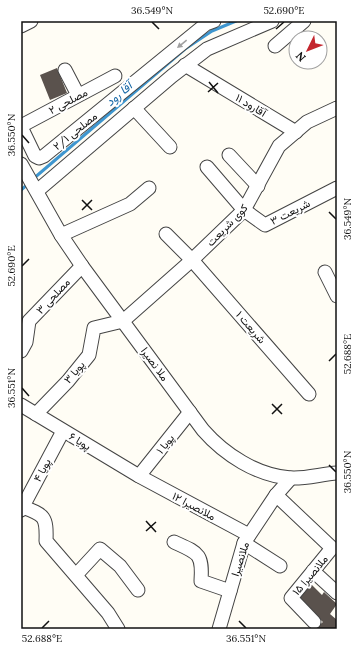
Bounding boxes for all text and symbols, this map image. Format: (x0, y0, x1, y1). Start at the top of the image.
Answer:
text: 36.549°N (131, 4, 173, 17)
text: 52.690°E (263, 4, 305, 17)
north arrow (288, 30, 328, 70)
one-way arrow (177, 39, 188, 48)
text: N (292, 49, 309, 65)
water label: آقا رود (102, 76, 138, 110)
street label: مصلحی ۲ (46, 85, 90, 117)
street label: آقارود ۱۱ (233, 90, 270, 120)
street label: مصلحی ۲/۱ (50, 109, 101, 154)
text: 36.550°N (5, 113, 18, 156)
street label: شریعت ۳ (268, 196, 313, 228)
text: 36.549°N (341, 198, 354, 240)
street label: کوی شریعت (203, 201, 251, 249)
text: 52.690°E (5, 245, 18, 287)
street label: مصلحی ۳ (33, 275, 73, 317)
street label: شریعت ۱ (233, 308, 269, 347)
text: 52.688°E (341, 334, 354, 374)
street label: ملا نصیرا (138, 344, 172, 384)
street label: پویا ۳ (60, 358, 88, 387)
text: 36.551°N (5, 368, 18, 408)
street label: پویا ۶ (66, 429, 94, 454)
street label: پویا ۱ (153, 431, 178, 457)
text: 36.550°N (341, 450, 354, 493)
street label: پویا ۴ (30, 456, 55, 485)
street label: ملانصیرا ۱۲ (170, 489, 218, 523)
street label: ملانصیرا (228, 540, 252, 578)
street label: ملانصیرا ۱۵ (289, 552, 331, 598)
text: 52.688°E (22, 632, 62, 645)
text: 36.551°N (226, 632, 266, 645)

